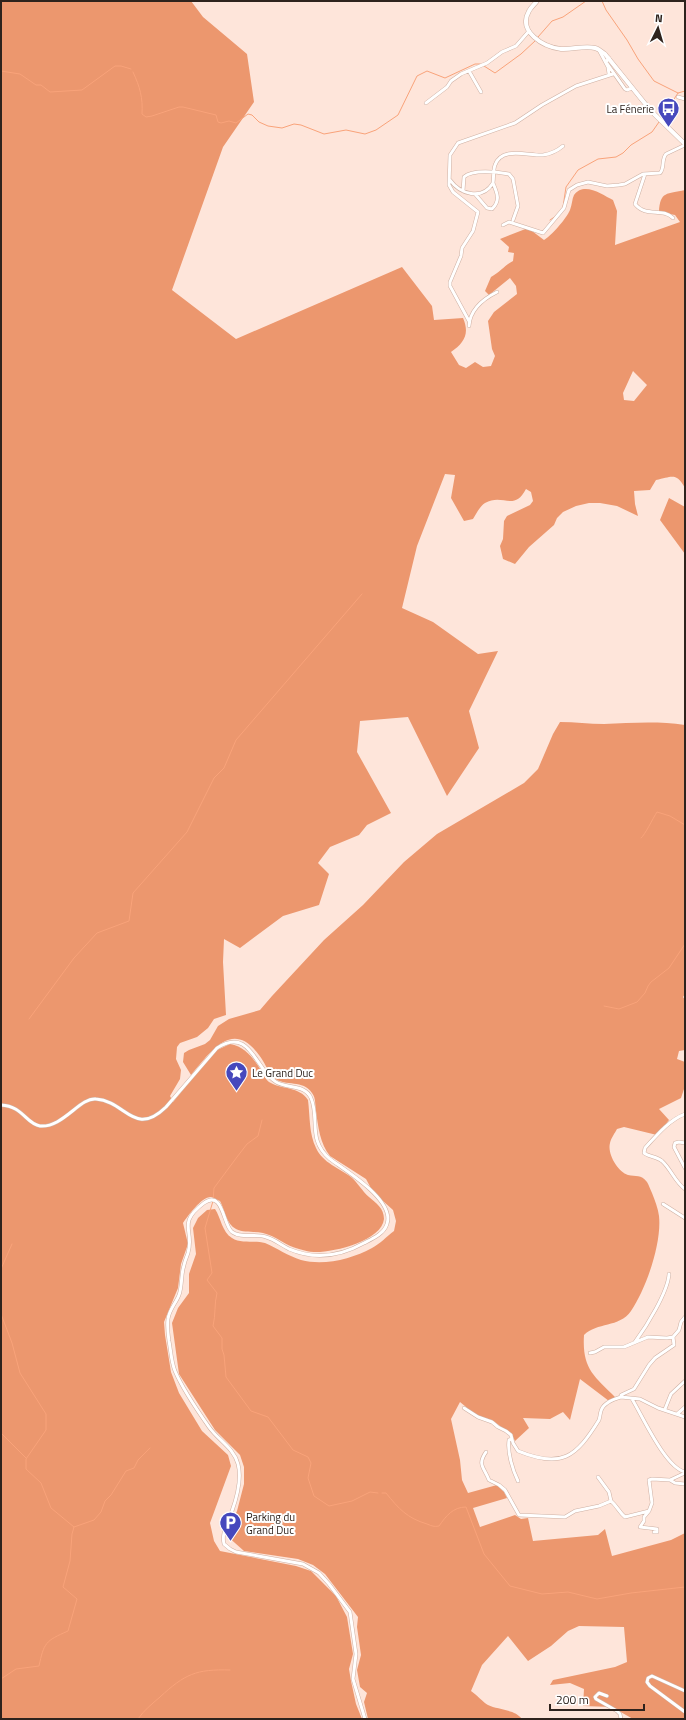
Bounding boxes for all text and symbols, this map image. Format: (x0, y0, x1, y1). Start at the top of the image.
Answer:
north arrow (638, 8, 678, 48)
text: N (654, 10, 663, 26)
bus stop icon: La Fénerie (656, 96, 682, 129)
place label: La Fénerie (606, 101, 654, 117)
place icon: Le Grand Duc (223, 1060, 249, 1093)
place label: Le Grand Duc (252, 1065, 313, 1081)
place label: Parking du Grand Duc (246, 1509, 295, 1538)
parking icon: Parking du Grand Duc (217, 1510, 243, 1543)
scale bar (550, 1686, 644, 1712)
text: 200 m (556, 1690, 589, 1709)

